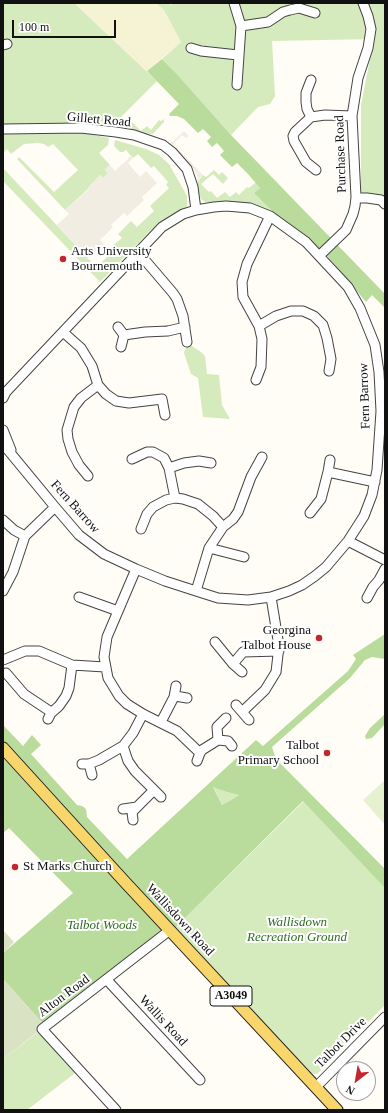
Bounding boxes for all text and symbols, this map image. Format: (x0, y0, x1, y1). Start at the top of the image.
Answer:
scale bar (14, 12, 118, 38)
text: 100 m (19, 20, 49, 34)
street label: Gillett Road (66, 109, 132, 131)
street label: Purchase Road (332, 115, 350, 193)
place label: Arts University Bournemouth (71, 244, 152, 275)
marker: Arts University Bournemouth (58, 254, 68, 264)
street label: Fern Barrow (356, 363, 374, 429)
street label: Fern Barrow (47, 477, 103, 537)
place label: Georgina Talbot House (242, 623, 311, 654)
marker: Georgina Talbot House (314, 633, 324, 643)
place label: Talbot Primary School (238, 738, 319, 769)
marker: Talbot Primary School (322, 748, 332, 758)
place label: St Marks Church (23, 859, 112, 875)
marker: St Marks Church (10, 862, 20, 872)
street label: Wallisdown Road (143, 881, 217, 959)
park label: Wallisdown Recreation Ground (247, 915, 347, 946)
park label: Talbot Woods (67, 918, 137, 934)
street label: Alton Road (35, 972, 93, 1020)
road number: A3049 (210, 986, 252, 1006)
street label: Wallis Road (136, 992, 190, 1050)
street label: Talbot Drive (312, 1014, 370, 1072)
north arrow (336, 1061, 376, 1101)
text: N (344, 1083, 357, 1098)

